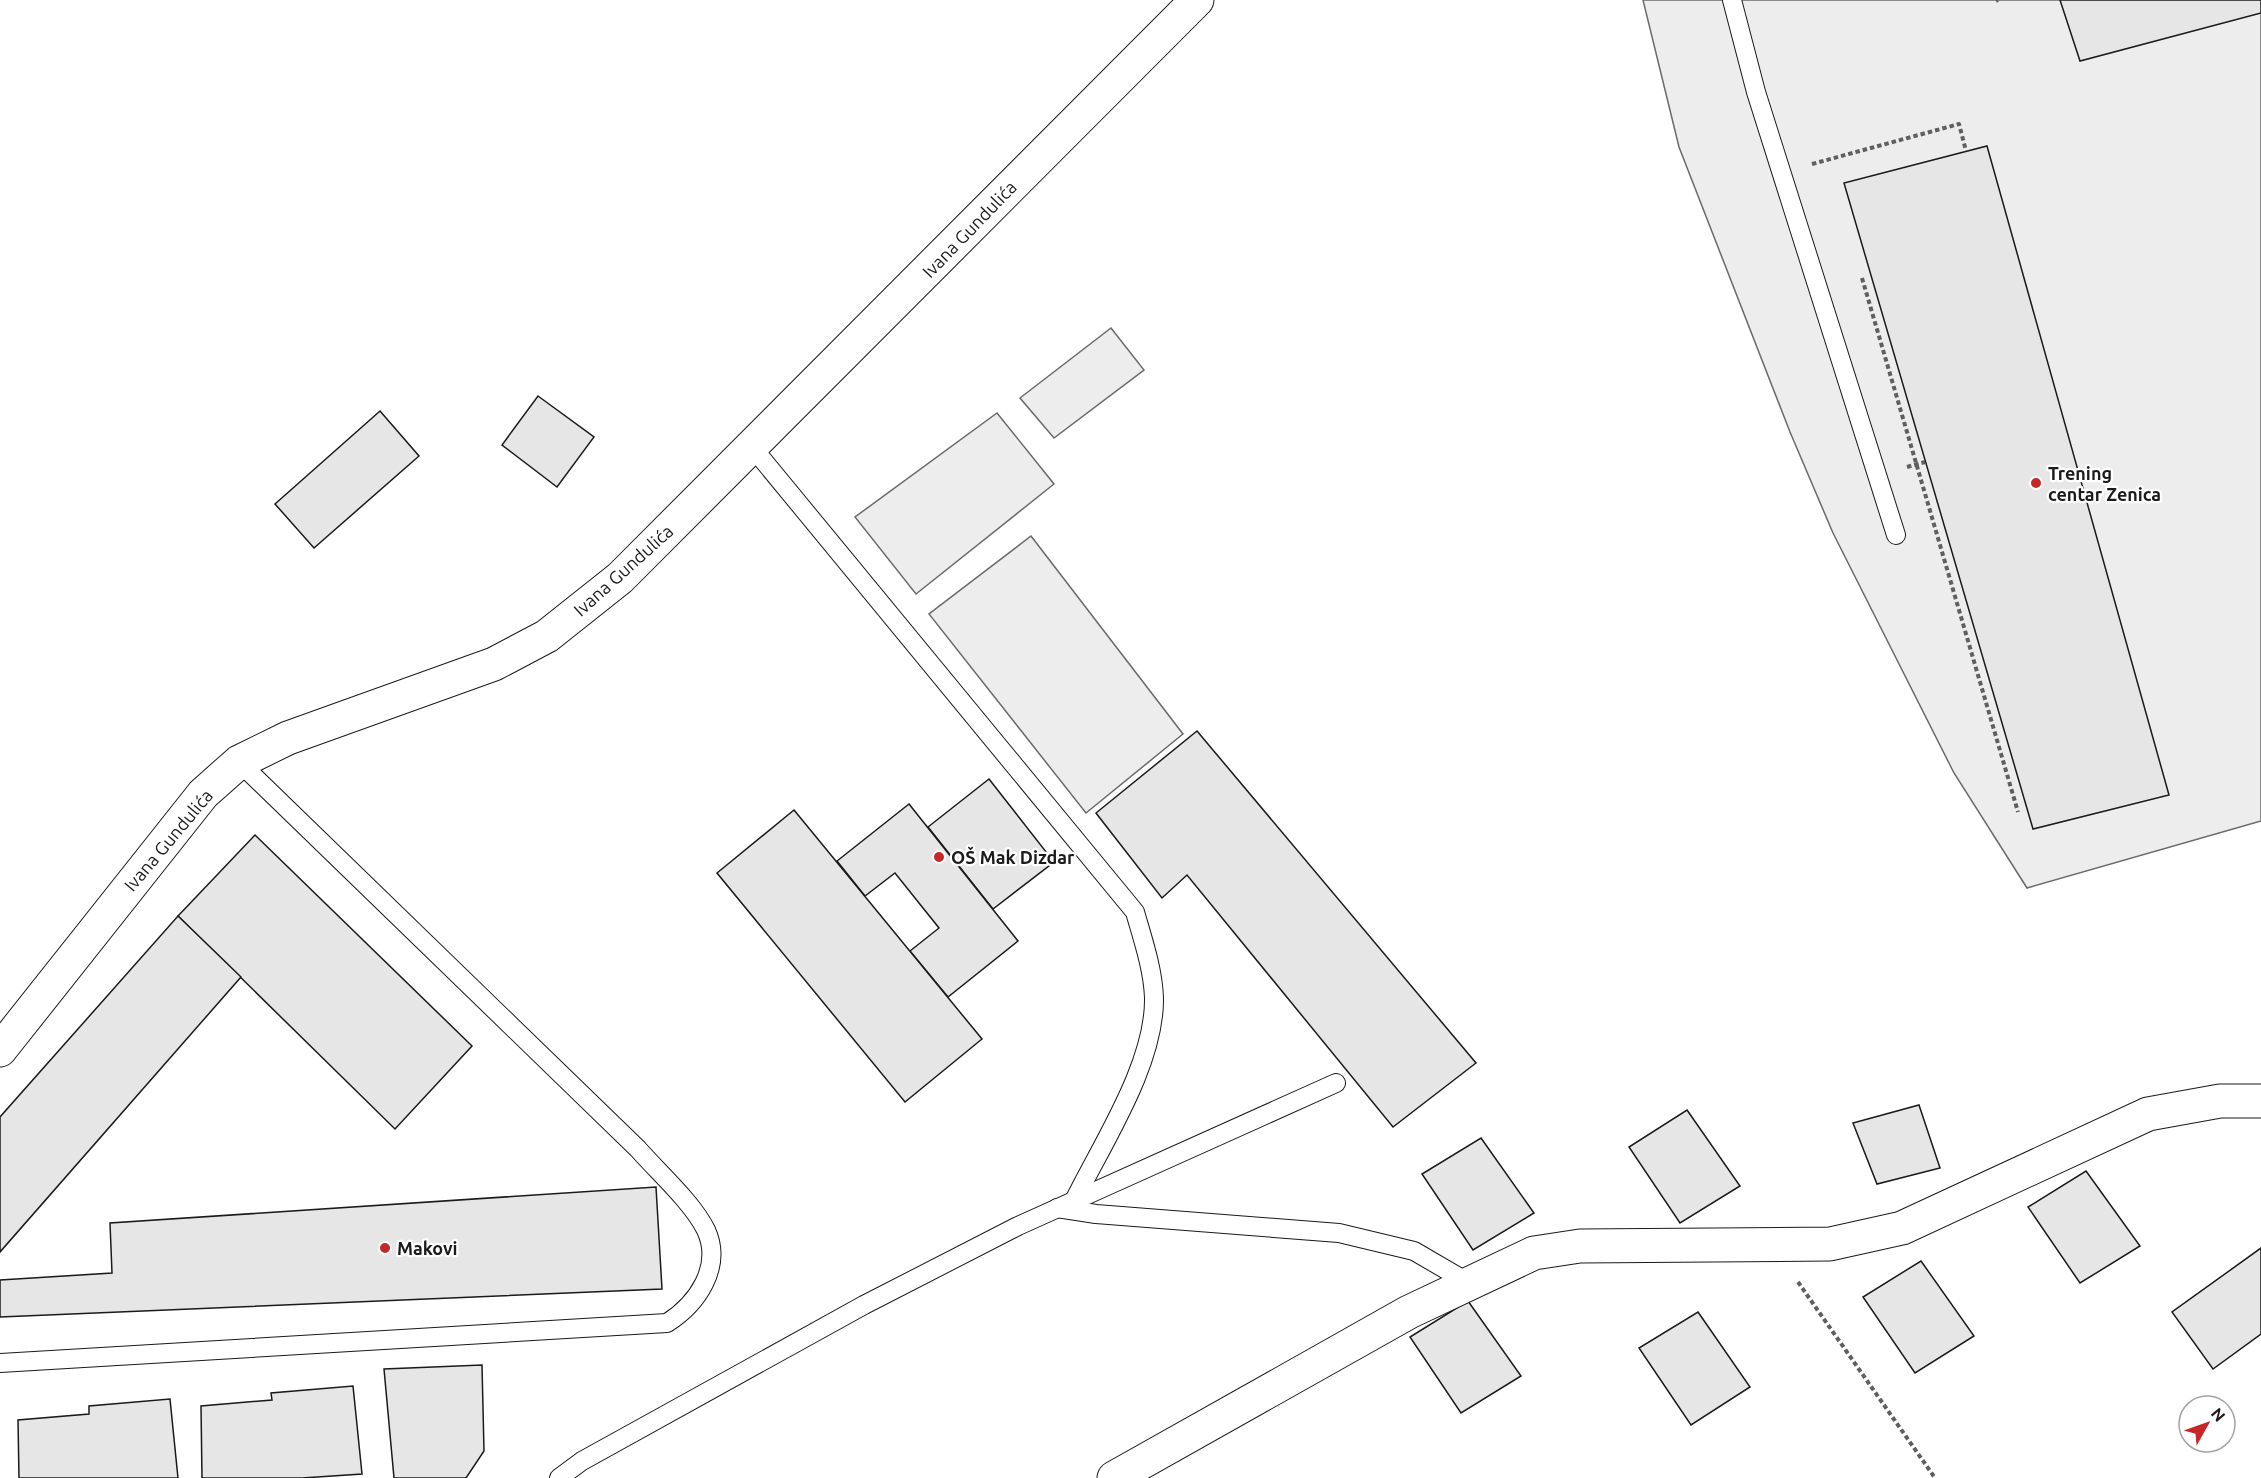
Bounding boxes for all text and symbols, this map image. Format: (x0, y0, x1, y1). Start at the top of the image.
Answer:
street label: Ivana Gundulića (918, 177, 1020, 281)
place label: Trening centar Zenica (2048, 463, 2161, 504)
marker: Trening centar Zenica (2029, 476, 2043, 490)
street label: Ivana Gundulića (569, 520, 677, 620)
street label: Ivana Gundulića (120, 785, 216, 895)
place label: OŠ Mak Dizdar (951, 846, 1075, 867)
marker: OŠ Mak Dizdar (932, 850, 946, 864)
place label: Makovi (397, 1238, 458, 1258)
marker: Makovi (378, 1241, 392, 1255)
north arrow (2177, 1394, 2237, 1454)
text: N (2208, 1404, 2229, 1425)

